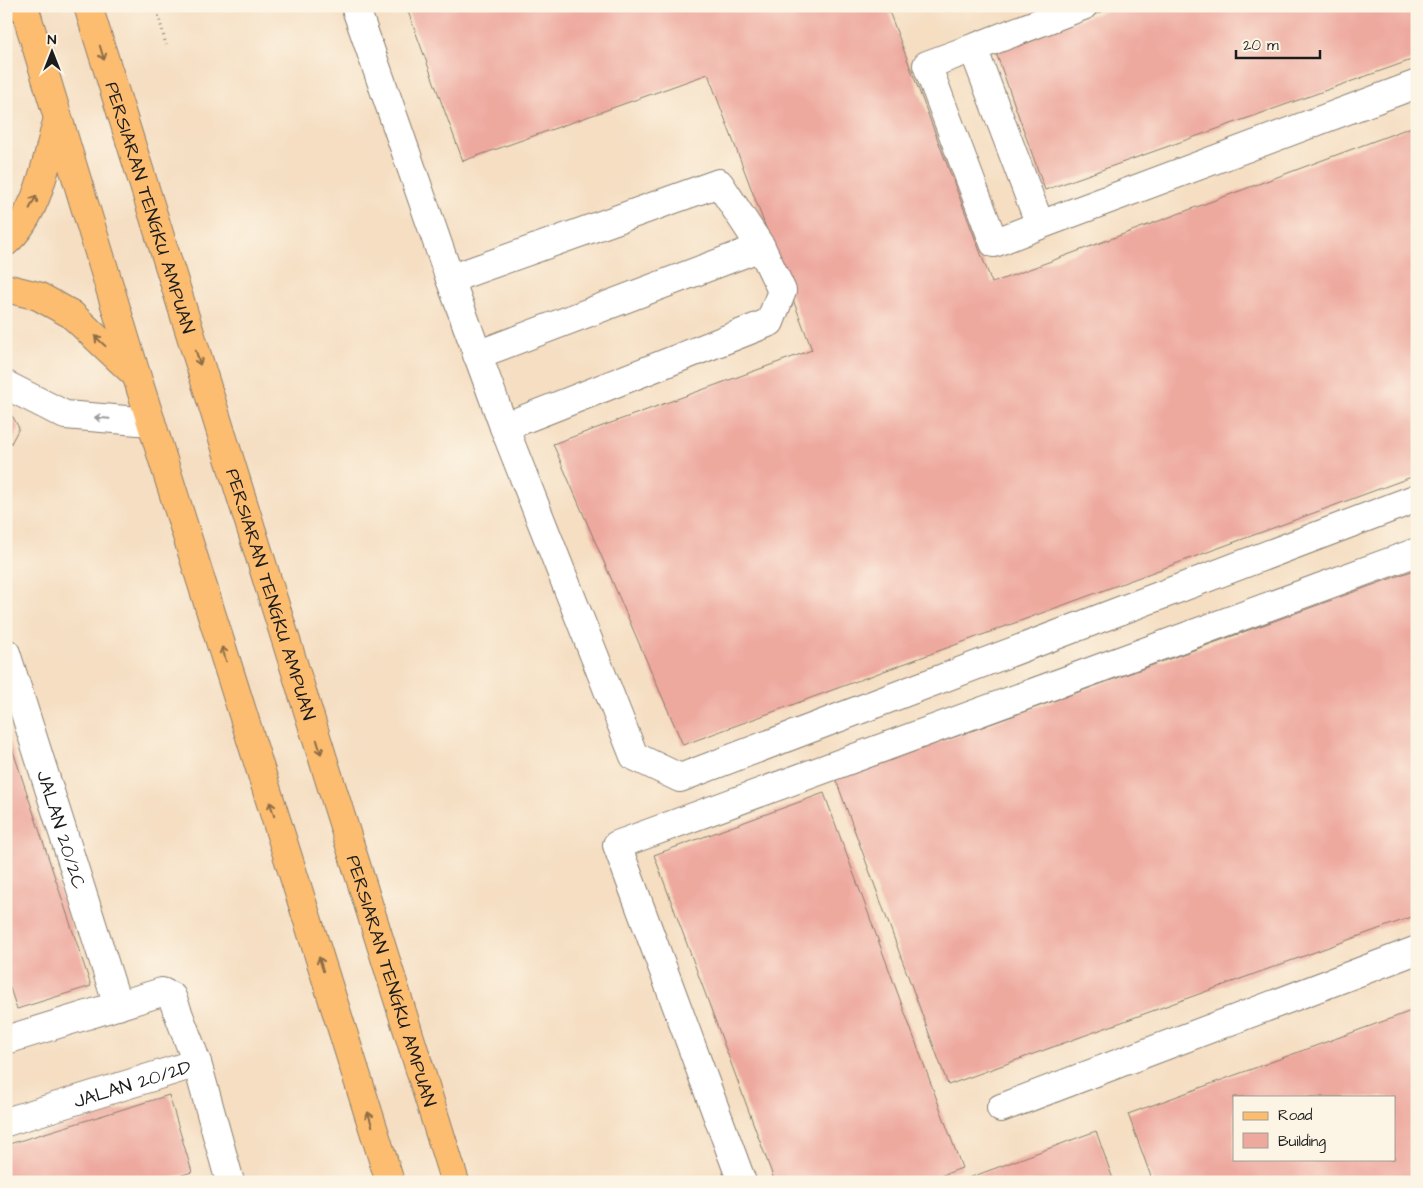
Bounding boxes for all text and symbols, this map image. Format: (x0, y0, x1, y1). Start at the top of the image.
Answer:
north arrow (28, 28, 78, 78)
scale bar (1236, 28, 1319, 60)
text: N (48, 30, 57, 50)
text: 20 m (1243, 35, 1279, 56)
one-way arrow (98, 44, 108, 60)
street label: PERSIARAN TENGKU AMPUAN (97, 79, 201, 337)
one-way arrow (28, 194, 38, 209)
one-way arrow (93, 335, 106, 347)
one-way arrow (193, 350, 203, 366)
one-way arrow (95, 413, 111, 423)
street label: PERSIARAN TENGKU AMPUAN (218, 465, 322, 724)
one-way arrow (218, 646, 228, 662)
one-way arrow (315, 739, 325, 755)
street label: JALAN 20/2C (29, 767, 92, 893)
one-way arrow (267, 801, 277, 817)
street label: PERSIARAN TENGKU AMPUAN (339, 852, 443, 1110)
one-way arrow (316, 956, 325, 972)
street label: JALAN 20/2D (70, 1054, 195, 1115)
legend (1233, 1096, 1396, 1160)
text: Road (1278, 1105, 1313, 1126)
one-way arrow (364, 1111, 374, 1127)
text: Building (1278, 1131, 1326, 1153)

